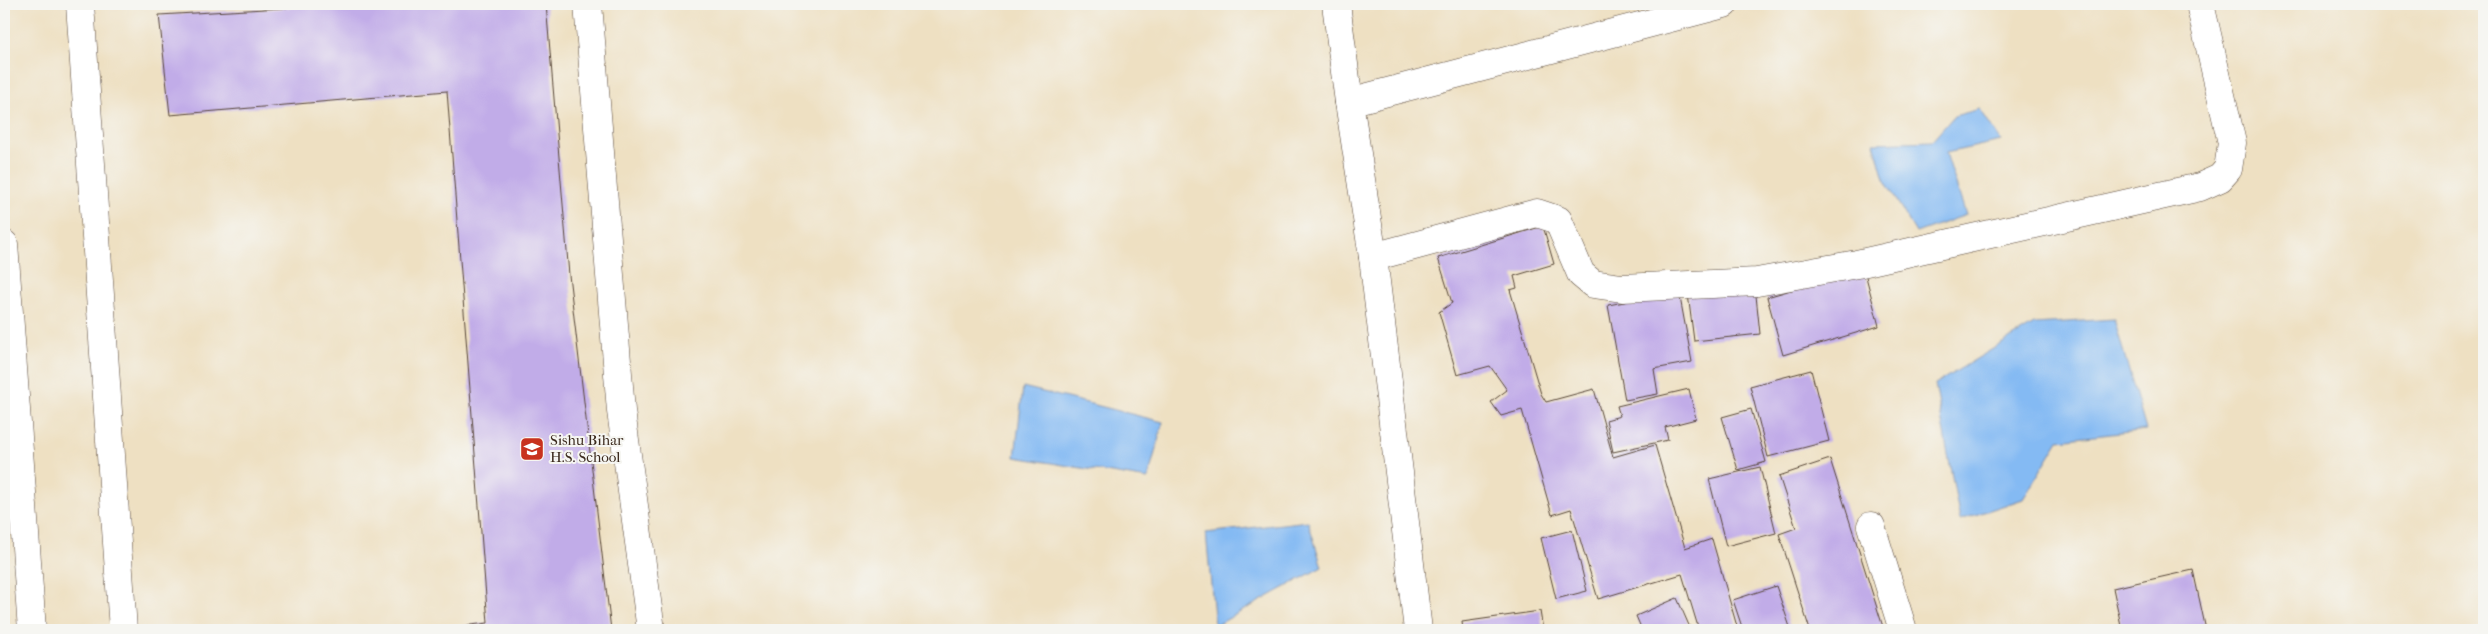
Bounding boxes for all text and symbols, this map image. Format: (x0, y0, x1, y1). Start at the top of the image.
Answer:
place label: Sishu Bihar H.S. School (550, 431, 624, 466)
school or university icon: Sishu Bihar H.S. School (519, 436, 545, 462)

